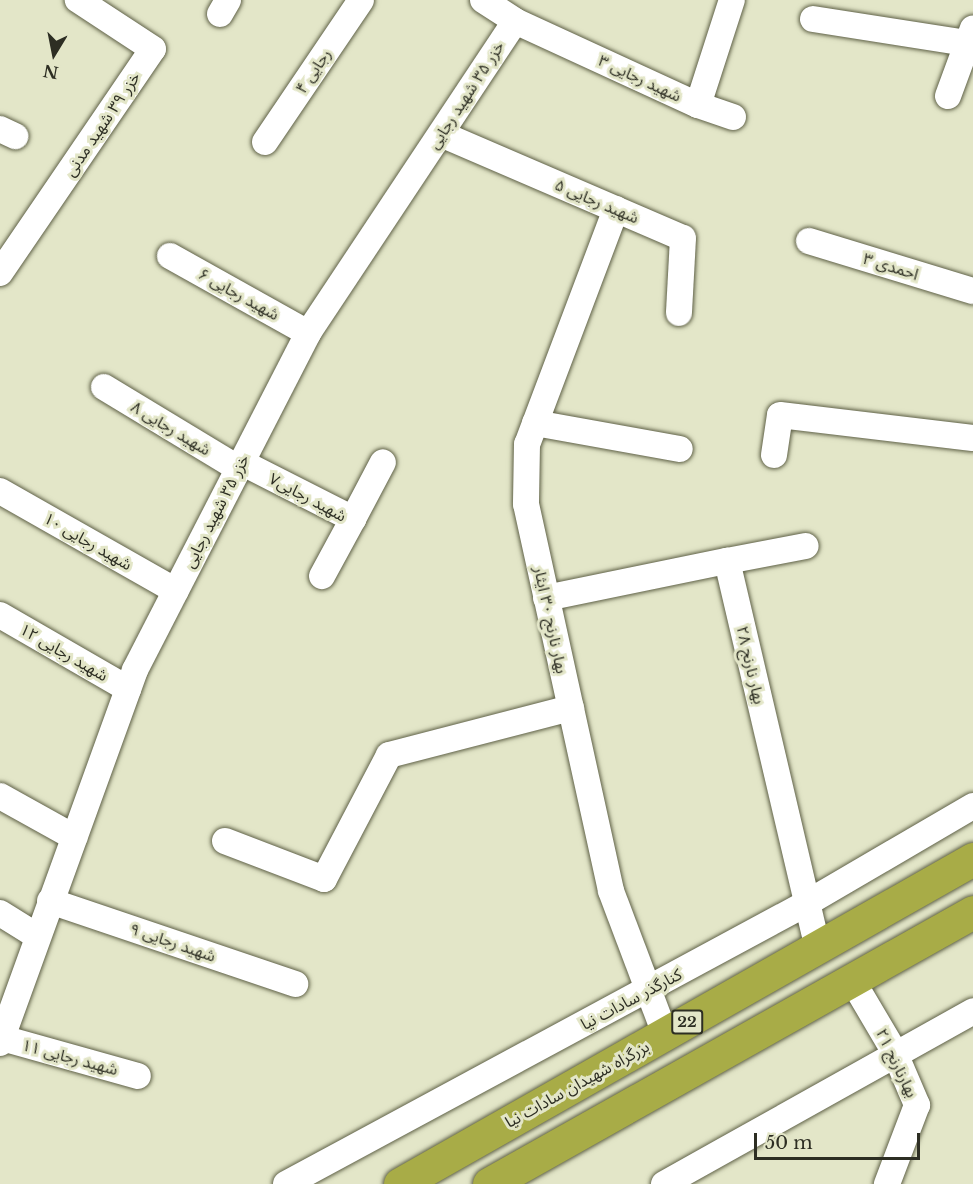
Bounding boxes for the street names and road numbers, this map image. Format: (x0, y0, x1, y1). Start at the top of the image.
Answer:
street label: خزر ۳۵ شهید رجایی (424, 37, 508, 153)
street label: رجایی ۴ (291, 45, 335, 97)
street label: شهید رجایی ۳ (595, 50, 685, 106)
street label: خزر ۳۹ شهید مدنی (60, 68, 144, 180)
street label: شهید رجایی ۵ (552, 175, 642, 227)
street label: احمدی ۳ (861, 249, 921, 283)
street label: شهید رجایی ۶ (195, 264, 283, 324)
street label: شهید رجایی ۸ (128, 397, 214, 459)
street label: خزر ۳۵ شهید رجایی (179, 451, 253, 571)
street label: شهید رجایی۷ (266, 469, 350, 525)
street label: شهید رجایی ۱۰ (41, 508, 135, 574)
street label: بهار نارنج ۳۰ ایثار (530, 565, 572, 675)
street label: شهید رجایی ۱۲ (17, 619, 111, 685)
street label: بهار نارنج ۲۸ (733, 624, 769, 706)
street label: شهید رجایی ۹ (128, 918, 218, 966)
street label: کنارگذر سادات نیا (577, 964, 685, 1034)
road number: 22 (670, 1010, 704, 1034)
street label: بهارنارنج ۲۱ (872, 1025, 922, 1101)
street label: شهید رجایی ۱۱ (20, 1035, 120, 1079)
street label: بزرگراه شهیدان سادات نیا (502, 1036, 652, 1132)

